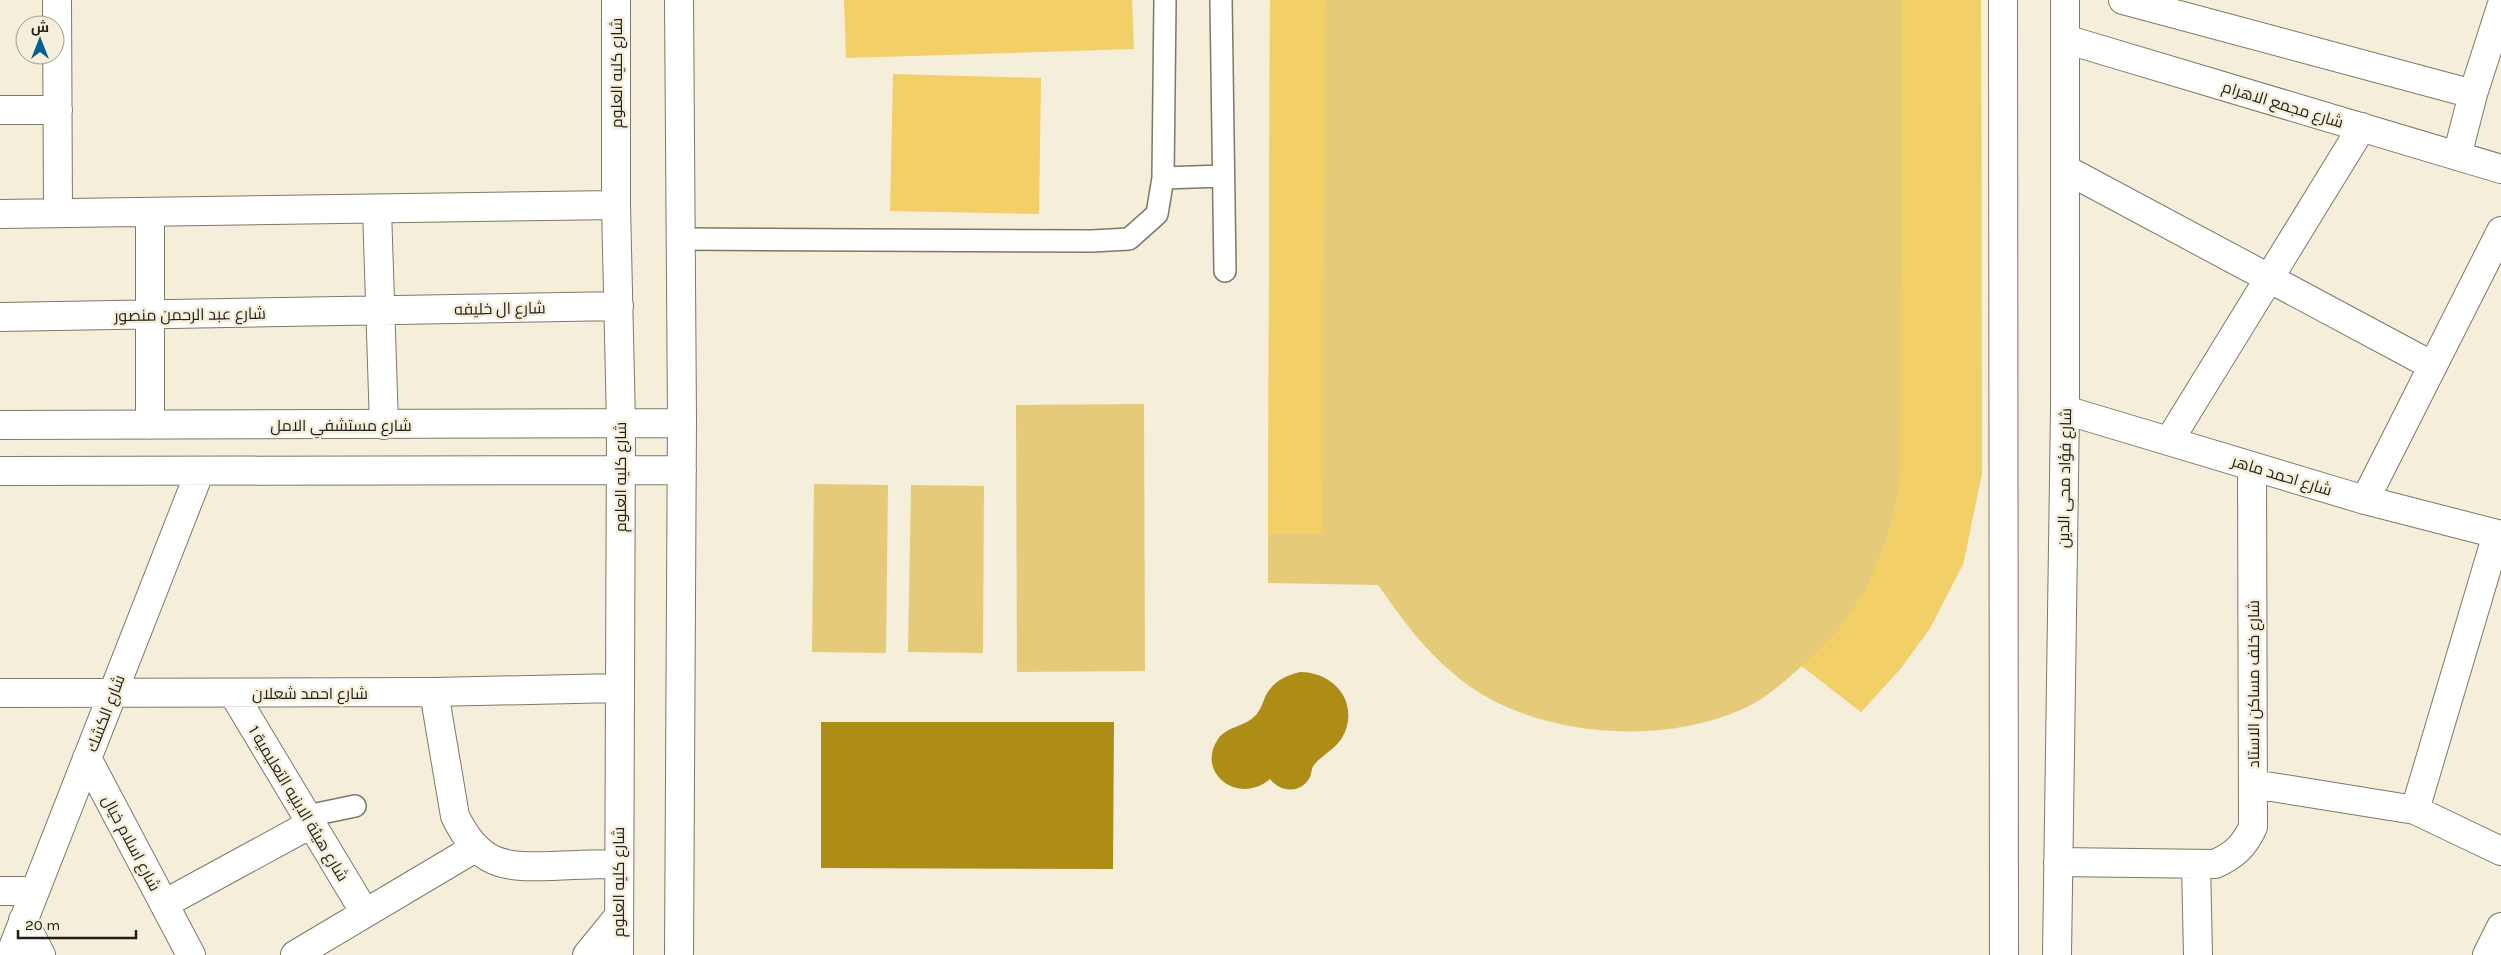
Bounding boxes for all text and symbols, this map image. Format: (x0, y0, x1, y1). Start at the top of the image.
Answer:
north arrow (15, 15, 65, 65)
street label: شارع كليه العلوم (607, 18, 628, 128)
text: ش (31, 19, 49, 36)
street label: شارع مجمع الاهرام (2219, 77, 2346, 134)
street label: شارع ال خليفه (454, 298, 546, 321)
street label: شارع عبد الرحمن منصور (113, 304, 266, 327)
street label: شارع فؤاد محى الدين (2054, 408, 2077, 548)
street label: شارع مستشفي الامل (270, 416, 412, 439)
street label: شارع كليه العلوم (611, 422, 632, 532)
street label: شارع احمد ماهر (2228, 451, 2334, 502)
street label: شارع خلف مساكن الاستاد (2244, 600, 2265, 768)
street label: شارع الكشك (82, 672, 131, 755)
street label: شارع احمد شعلان (252, 684, 368, 705)
street label: شارع هيئة الابنيه التعليمية 1 (243, 722, 353, 886)
street label: شارع اسلام خيال (97, 792, 165, 895)
street label: شارع كليه العلوم (609, 827, 630, 937)
scale bar (18, 908, 135, 940)
text: 20 m (25, 916, 60, 934)

